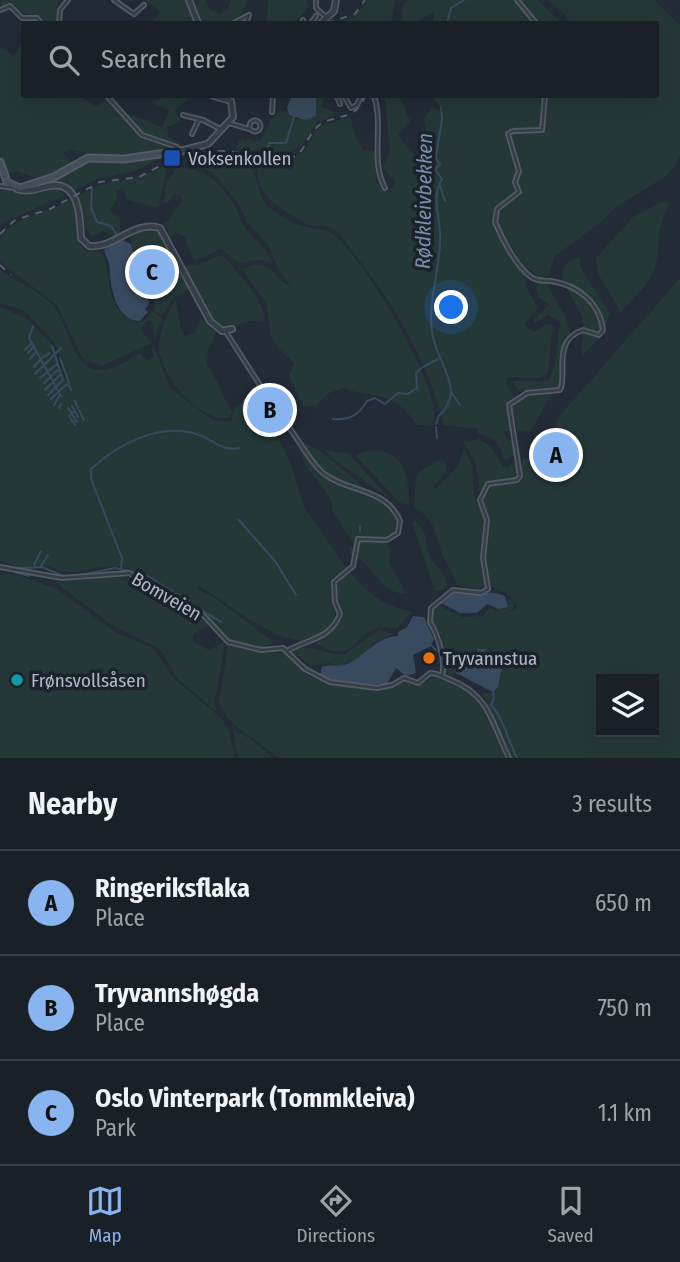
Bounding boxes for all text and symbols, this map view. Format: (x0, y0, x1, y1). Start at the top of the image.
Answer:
search box (21, 21, 659, 98)
icon: search (45, 41, 83, 79)
text: Search here (101, 44, 226, 75)
water label: Rødkleivbekken (410, 133, 438, 269)
place label: Voksenkollen (188, 147, 291, 170)
marker: Voksenkollen (162, 148, 182, 168)
pin: C (129, 246, 175, 298)
your location (434, 290, 468, 324)
pin: B (247, 384, 293, 436)
pin: A (533, 429, 579, 481)
street label: Bomveien (128, 567, 206, 626)
place label: Tryvannstua (443, 647, 537, 670)
marker: Tryvannstua (421, 650, 437, 666)
place label: Frønsvollsåsen (31, 669, 146, 692)
marker: Frønsvollsåsen (9, 672, 25, 688)
map controls (596, 674, 659, 737)
button: layers (596, 674, 659, 737)
text: Nearby (28, 786, 117, 822)
text: 3 results (572, 790, 652, 818)
text: Ringeriksflaka (95, 873, 250, 904)
text: A (45, 889, 57, 917)
text: 650 m (595, 889, 652, 917)
text: Place (95, 904, 145, 932)
text: Tryvannshøgda (95, 978, 259, 1009)
text: B (45, 994, 57, 1022)
text: 750 m (597, 994, 652, 1022)
text: Place (95, 1009, 145, 1037)
text: Oslo Vinterpark (Tommkleiva) (95, 1083, 415, 1114)
text: C (45, 1099, 57, 1127)
text: 1.1 km (598, 1099, 652, 1127)
text: Park (95, 1114, 136, 1142)
tab: Map (86, 1182, 124, 1247)
tab: Directions (296, 1182, 375, 1247)
tab: Saved (547, 1182, 594, 1247)

